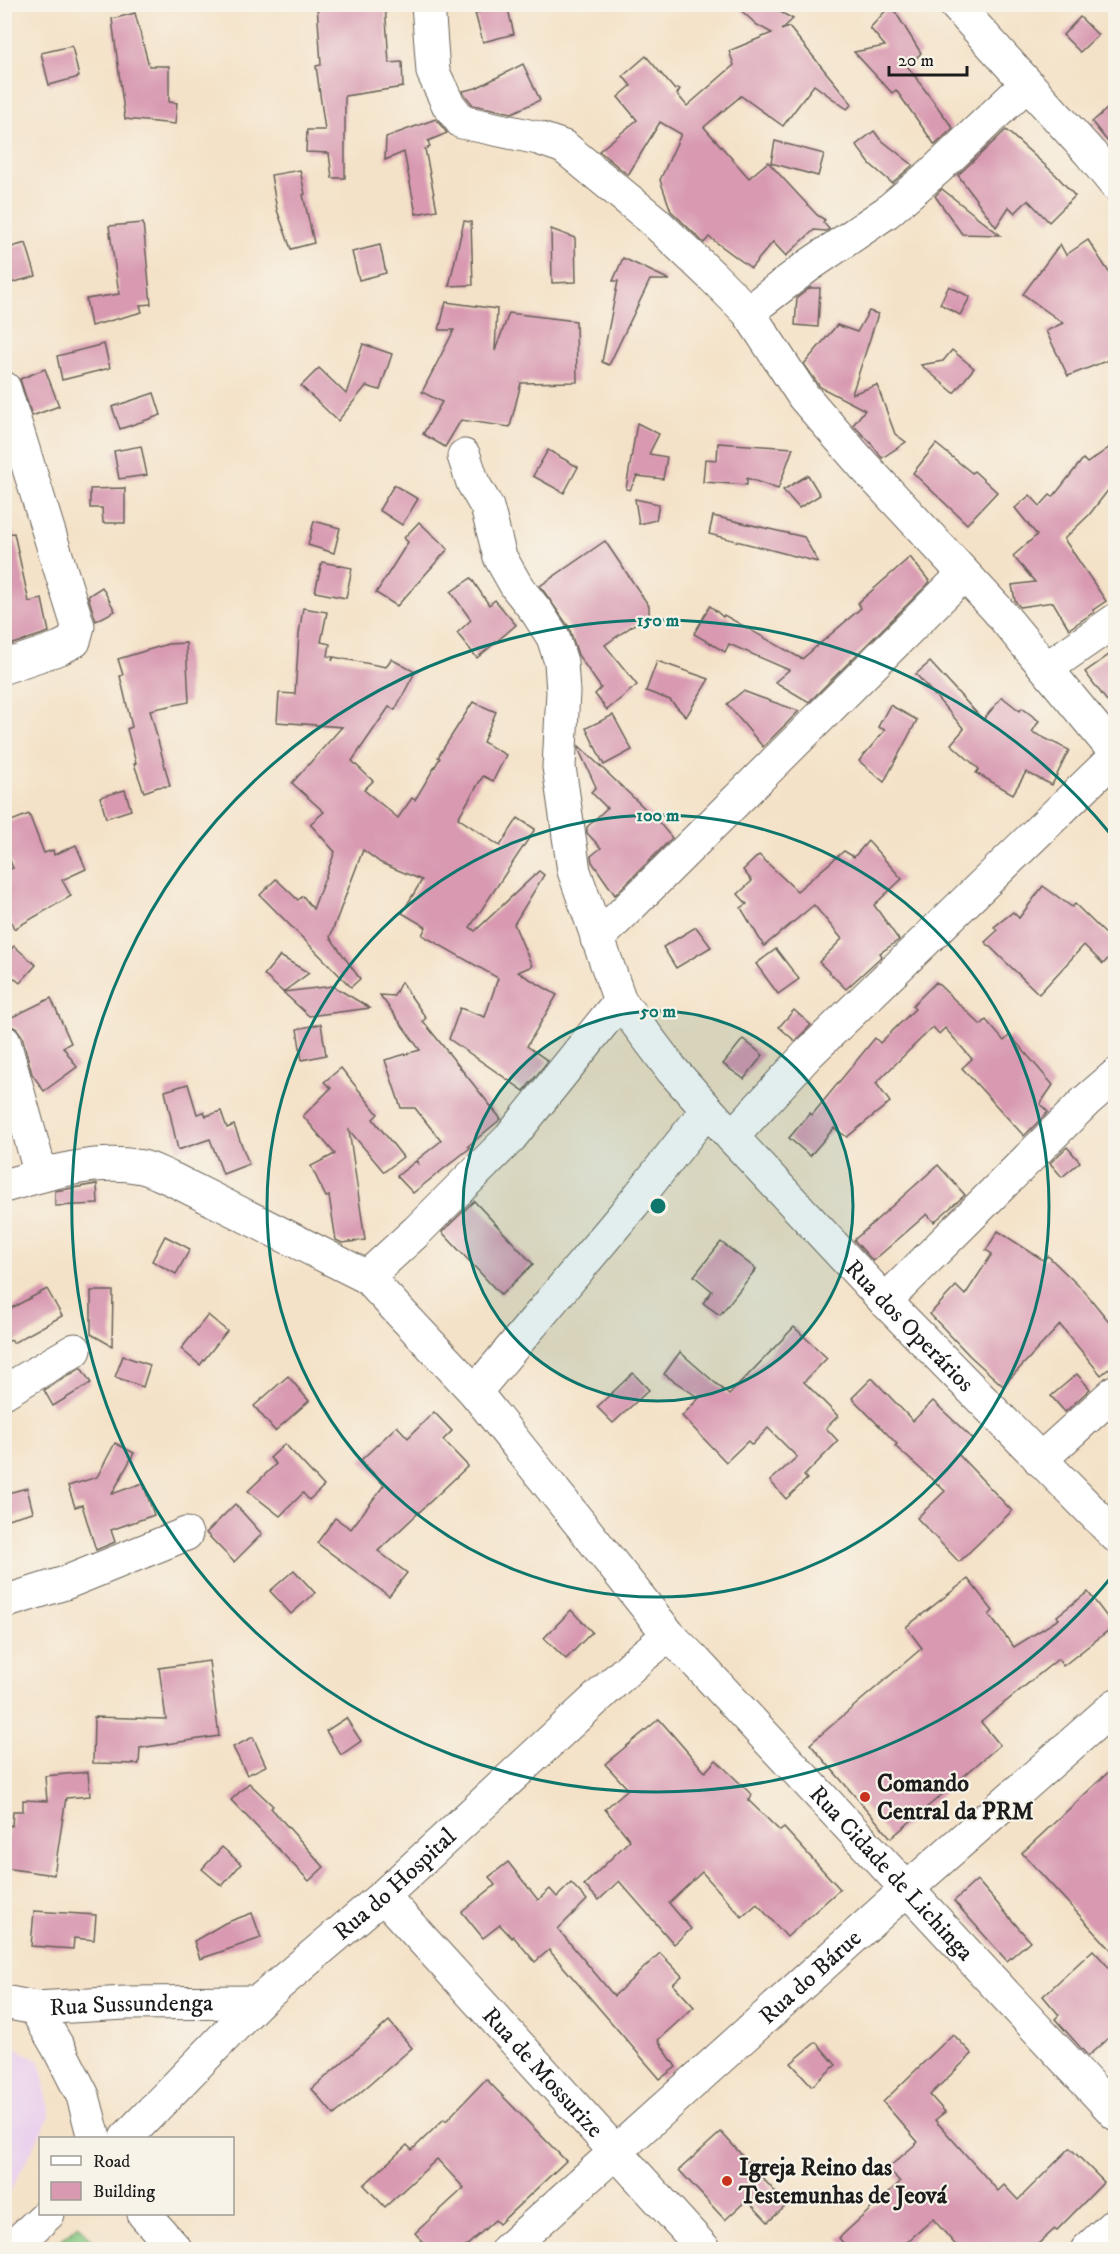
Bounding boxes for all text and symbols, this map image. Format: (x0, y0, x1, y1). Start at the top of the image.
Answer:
scale bar (889, 39, 967, 77)
text: 20 m (898, 50, 934, 72)
text: 150 m (637, 610, 680, 632)
text: 100 m (636, 805, 680, 827)
text: 50 m (639, 1001, 676, 1023)
centre of rings (648, 1196, 668, 1216)
street label: Rua dos Operários (838, 1254, 980, 1399)
place label: Comando Central da PRM (877, 1769, 1034, 1827)
street label: Rua Cidade de Lichinga (802, 1780, 980, 1968)
marker: Comando Central da PRM (858, 1790, 872, 1804)
street label: Rua do Hospital (328, 1821, 463, 1947)
street label: Rua do Bárue (753, 1923, 868, 2031)
street label: Rua Sussundenga (49, 1988, 214, 2023)
street label: Rua de Mossurize (475, 2001, 610, 2144)
legend (39, 2137, 234, 2215)
text: Road (93, 2151, 130, 2173)
place label: Igreja Reino das Testemunhas de Jeová (738, 2153, 948, 2211)
marker: Igreja Reino das Testemunhas de Jeová (720, 2174, 734, 2188)
text: Building (93, 2181, 155, 2203)

